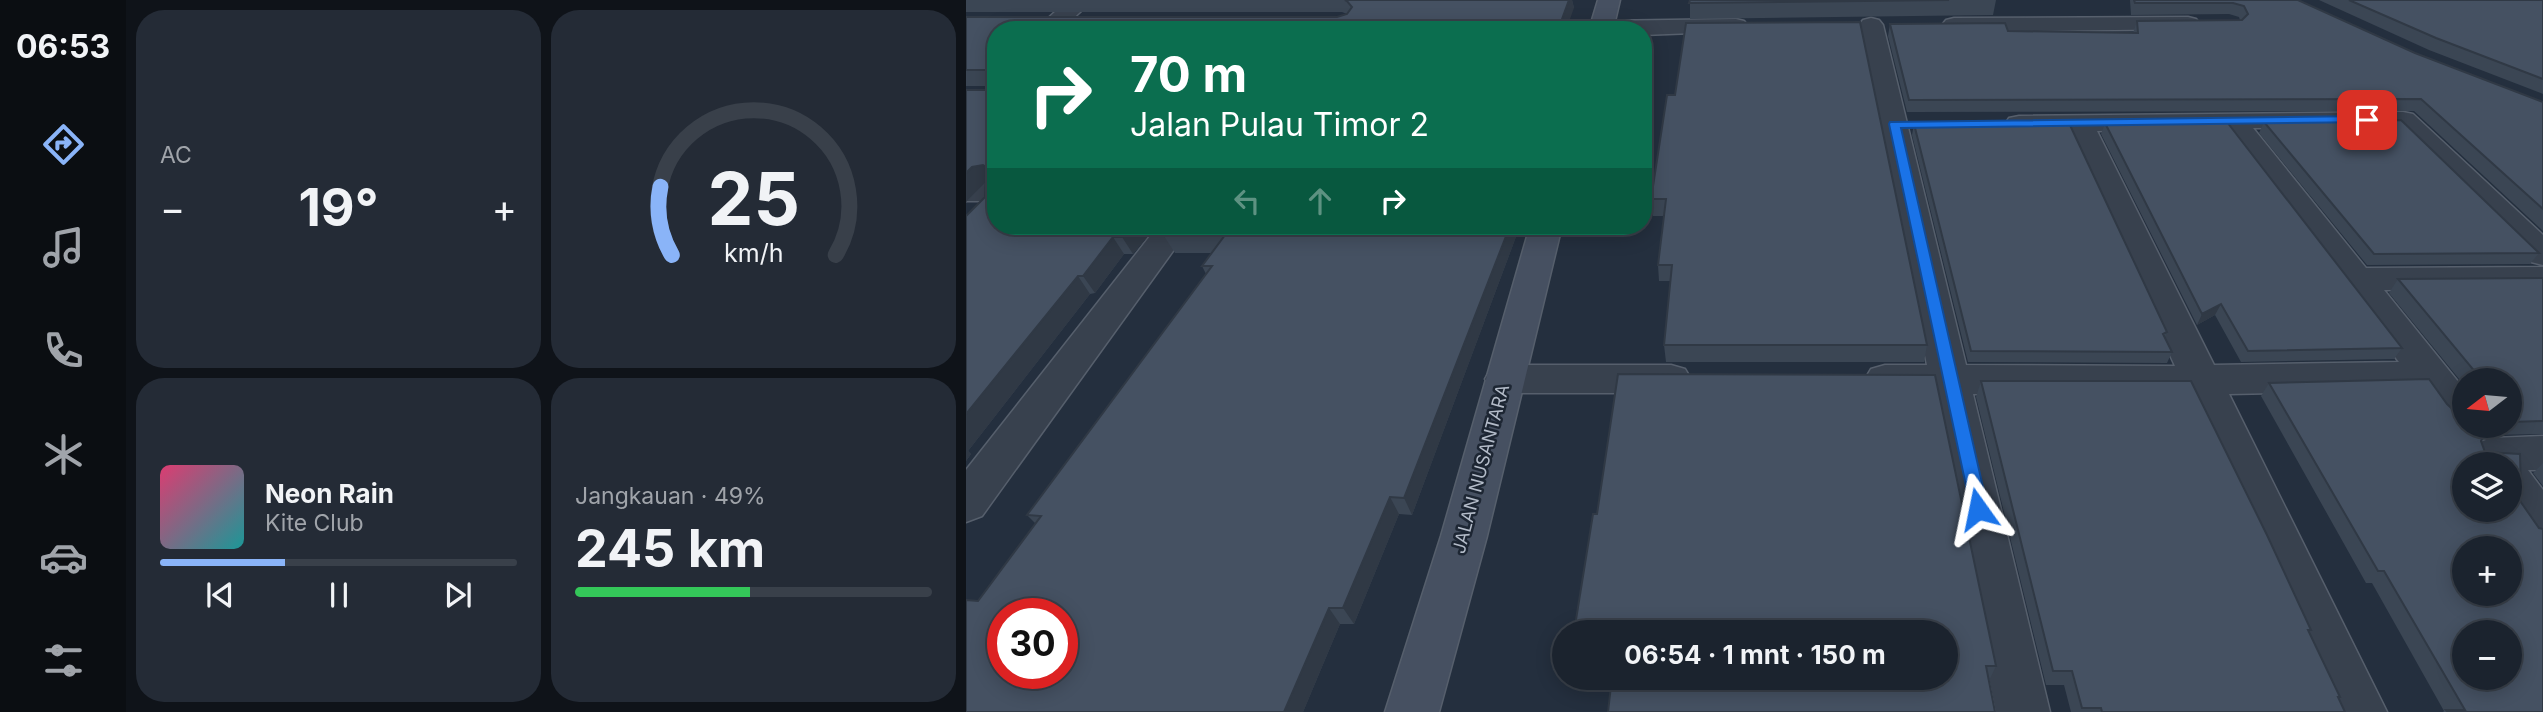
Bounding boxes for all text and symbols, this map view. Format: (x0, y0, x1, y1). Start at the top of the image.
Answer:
text: 06:53 (16, 27, 110, 66)
text: 70 m (1130, 45, 1247, 104)
icon: right (1015, 49, 1106, 140)
pin (2337, 90, 2397, 150)
icon: arrive (2348, 101, 2386, 139)
text: Jalan Pulau Timor 2 (1130, 105, 1429, 144)
icon: directions (39, 120, 88, 169)
text: AC (160, 141, 192, 169)
text: 25 (707, 154, 800, 243)
text: 19° (298, 176, 379, 239)
icon: left (1228, 182, 1266, 220)
icon: ahead (1301, 182, 1339, 220)
icon: right (1374, 182, 1412, 220)
text: − (160, 185, 185, 231)
text: + (492, 185, 517, 231)
icon: music (39, 223, 88, 272)
text: km/h (724, 238, 783, 268)
icon: phone (39, 326, 88, 375)
north arrow (2452, 368, 2522, 438)
map controls (2452, 368, 2522, 690)
street label: JALAN NUSANTARA (1448, 382, 1513, 556)
icon: climate (39, 430, 88, 479)
button: layers (2452, 452, 2522, 522)
position arrow (1941, 472, 2015, 546)
text: Neon Rain (265, 478, 394, 509)
text: Jangkauan · 49% (575, 482, 766, 510)
text: Kite Club (265, 509, 364, 537)
text: 245 km (575, 517, 765, 580)
icon: car (39, 533, 88, 582)
button: + (2452, 536, 2522, 606)
icon: previous (201, 576, 239, 614)
icon: pause (320, 576, 358, 614)
icon: next (439, 576, 477, 614)
speed limit sign: 30 (987, 598, 1078, 689)
button: − (2452, 620, 2522, 690)
icon: filters (39, 636, 88, 685)
text: 06:54 · 1 mnt · 150 m (1624, 639, 1886, 670)

